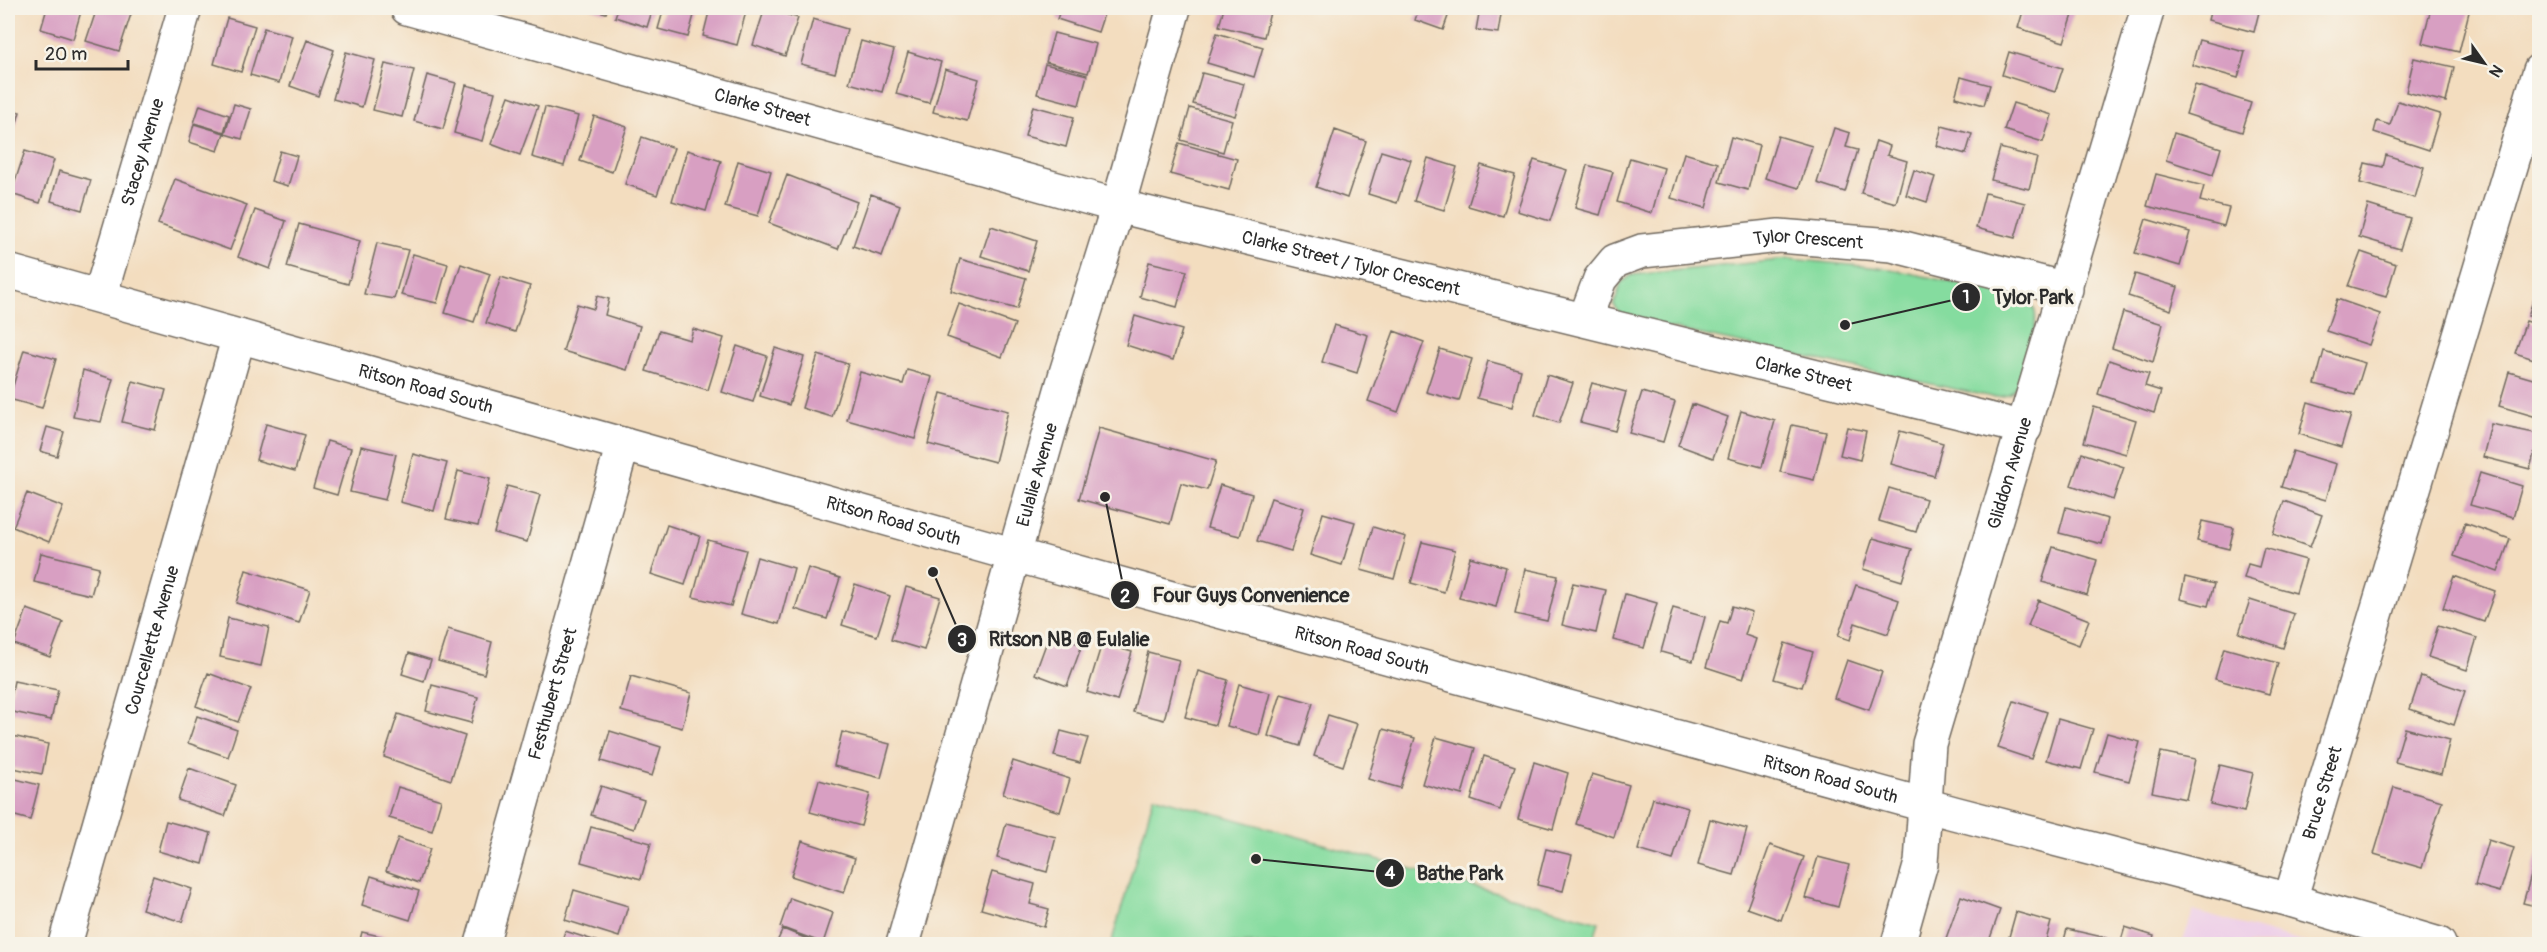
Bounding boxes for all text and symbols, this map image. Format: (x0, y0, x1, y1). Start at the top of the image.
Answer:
scale bar (36, 33, 128, 71)
north arrow (2454, 33, 2514, 93)
text: 20 m (45, 43, 87, 66)
text: N (2484, 61, 2507, 81)
street label: Clarke Street (711, 83, 814, 132)
street label: Stacey Avenue (116, 96, 170, 209)
street label: Tylor Crescent (1752, 225, 1865, 255)
street label: Clarke Street / Tylor Crescent (1239, 226, 1463, 302)
callout: Tylor Park (1951, 278, 2086, 316)
text: Tylor Park (1991, 285, 2074, 310)
text: 1 (1962, 286, 1970, 309)
street label: Clarke Street (1753, 351, 1855, 397)
street label: Ritson Road South (356, 359, 495, 419)
street label: Gliddon Avenue (1983, 415, 2038, 532)
street label: Eulalie Avenue (1012, 420, 1063, 529)
street label: Ritson Road South (823, 491, 963, 551)
street label: Courcellette Avenue (120, 563, 185, 718)
callout: Four Guys Convenience (1110, 576, 1361, 614)
text: Four Guys Convenience (1153, 583, 1351, 608)
text: 2 (1120, 585, 1130, 608)
callout: Ritson NB @ Eulalie (947, 620, 1161, 658)
street label: Ritson Road South (1292, 621, 1432, 680)
street label: Festhubert Street (523, 625, 583, 763)
text: Ritson NB @ Eulalie (989, 627, 1150, 652)
text: 3 (957, 629, 967, 652)
street label: Bruce Street (2298, 743, 2348, 842)
street label: Ritson Road South (1760, 750, 1900, 809)
callout: Bathe Park (1375, 854, 1516, 892)
text: Bathe Park (1417, 861, 1504, 886)
text: 4 (1385, 862, 1396, 885)

